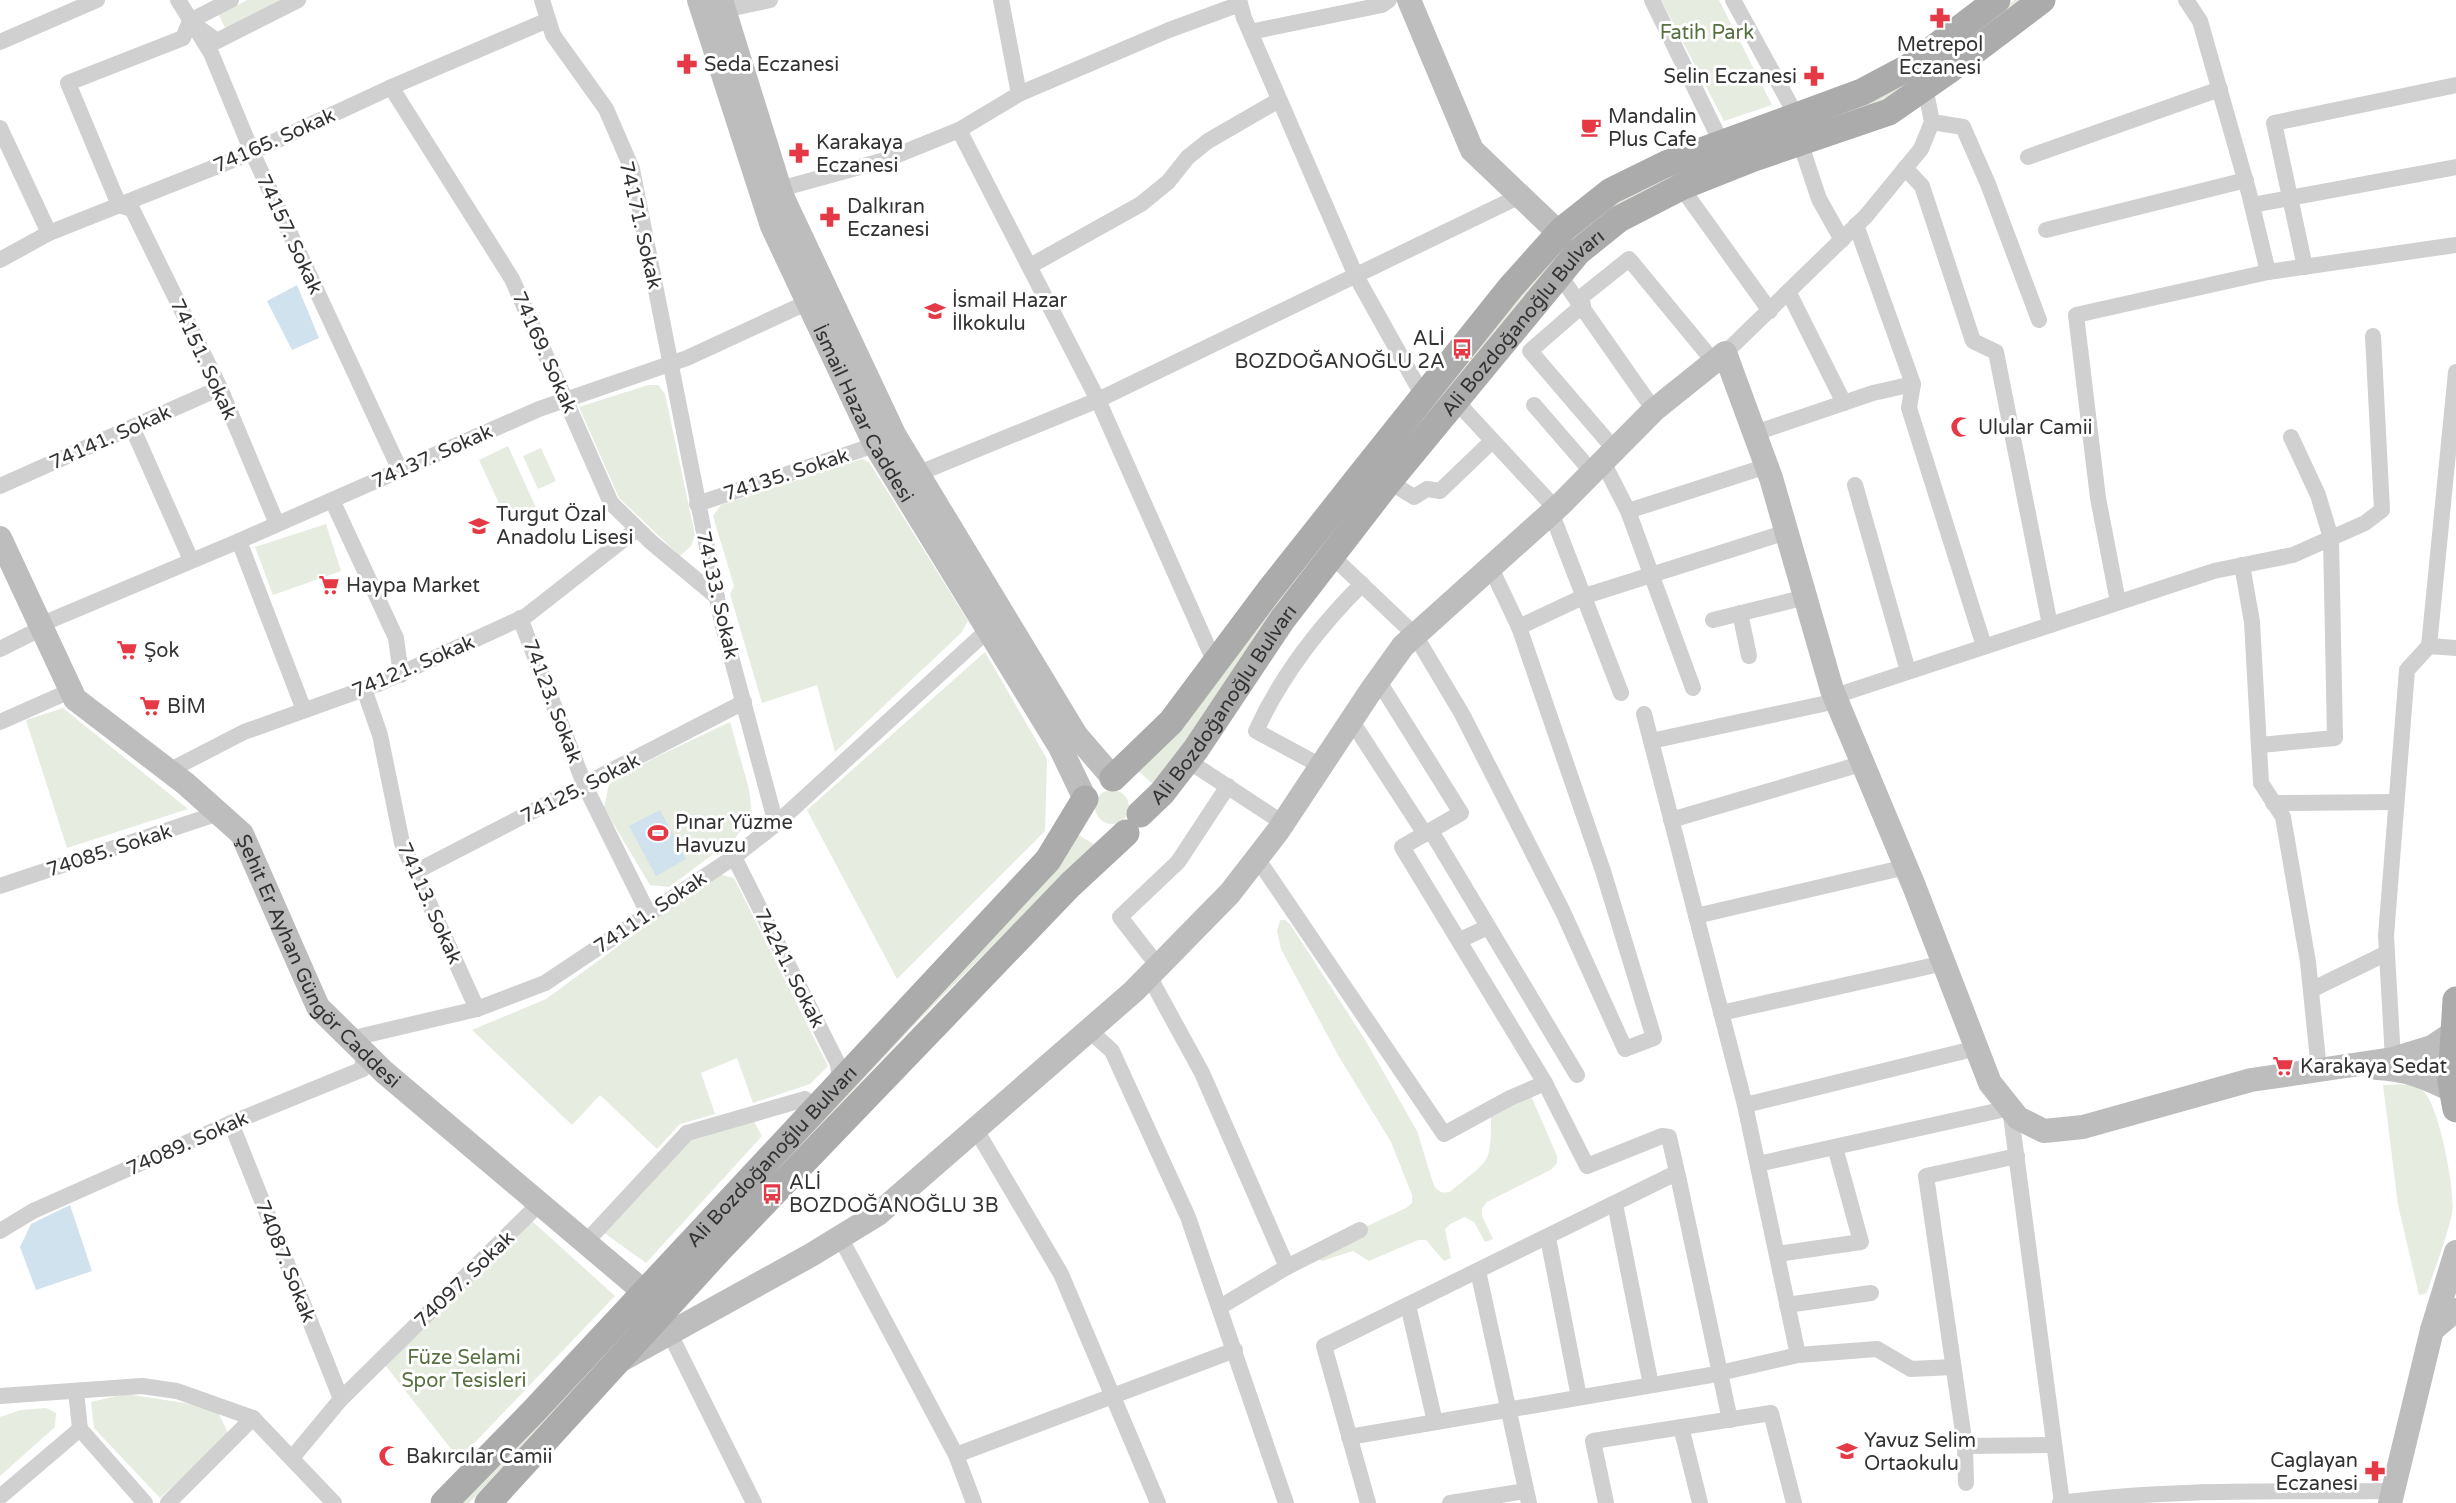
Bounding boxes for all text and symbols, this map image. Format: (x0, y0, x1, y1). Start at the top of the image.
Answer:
pharmacy icon: Metrepol Eczanesi (1928, 6, 1952, 30)
park label: Fatih Park (1660, 21, 1754, 45)
place label: Metrepol Eczanesi (1897, 33, 1983, 80)
pharmacy icon: Seda Eczanesi (675, 52, 699, 76)
place label: Seda Eczanesi (704, 53, 839, 77)
pharmacy icon: Selin Eczanesi (1802, 64, 1826, 88)
place label: Selin Eczanesi (1664, 65, 1797, 89)
street label: 74165. Sokak (210, 103, 339, 178)
place label: Mandalin Plus Cafe (1608, 105, 1697, 152)
cafe icon: Mandalin Plus Cafe (1579, 115, 1603, 139)
place label: Karakaya Eczanesi (816, 131, 903, 178)
pharmacy icon: Karakaya Eczanesi (787, 141, 811, 165)
street label: 74171. Sokak (614, 159, 666, 292)
street label: 74157. Sokak (251, 171, 327, 298)
place label: Dalkıran Eczanesi (847, 195, 929, 242)
pharmacy icon: Dalkıran Eczanesi (818, 205, 842, 229)
street label: Ali Bozdoğanoğlu Bulvarı (1437, 224, 1610, 422)
street label: 74169. Sokak (507, 288, 582, 417)
place label: İsmail Hazar İlkokulu (952, 289, 1067, 336)
street label: 74151. Sokak (165, 295, 242, 424)
school or university icon: İsmail Hazar İlkokulu (923, 299, 947, 323)
street label: İsmail Hazar Caddesi (807, 321, 918, 507)
place label: ALİ BOZDOĞANOĞLU 2A (1234, 327, 1445, 374)
bus stop icon: ALİ BOZDOĞANOĞLU 2A (1450, 337, 1474, 361)
street label: 74141. Sokak (46, 400, 175, 475)
mosque icon: Ulular Camii (1949, 415, 1973, 439)
place label: Ulular Camii (1978, 416, 2093, 440)
street label: 74137. Sokak (368, 420, 497, 494)
street label: 74135. Sokak (721, 443, 852, 507)
place label: Turgut Özal Anadolu Lisesi (496, 502, 633, 550)
school or university icon: Turgut Özal Anadolu Lisesi (467, 514, 491, 538)
street label: 74133. Sokak (691, 529, 743, 662)
supermarket icon: Haypa Market (317, 573, 341, 597)
place label: Haypa Market (346, 574, 480, 598)
street label: Ali Bozdoğanoğlu Bulvarı (1146, 600, 1302, 811)
street label: 74121. Sokak (349, 630, 478, 703)
street label: 74123. Sokak (517, 636, 587, 767)
supermarket icon: Şok (115, 638, 139, 662)
place label: Şok (144, 639, 179, 663)
supermarket icon: BİM (138, 694, 162, 718)
place label: BİM (167, 695, 206, 719)
street label: 74125. Sokak (517, 749, 644, 829)
place label: Pınar Yüzme Havuzu (675, 811, 793, 858)
street label: 74085. Sokak (44, 819, 175, 883)
sports icon: Pınar Yüzme Havuzu (646, 821, 670, 845)
street label: Şehit Er Ayhan Güngör Caddesi (231, 831, 405, 1094)
street label: 74113. Sokak (392, 839, 467, 968)
street label: 74111. Sokak (590, 866, 711, 959)
street label: 74241. Sokak (749, 905, 829, 1032)
supermarket icon: Karakaya Sedat (2271, 1054, 2295, 1078)
place label: Karakaya Sedat (2300, 1055, 2448, 1079)
street label: Ali Bozdoğanoğlu Bulvarı (682, 1061, 863, 1253)
street label: 74089. Sokak (123, 1106, 252, 1181)
place label: ALİ BOZDOĞANOĞLU 3B (789, 1171, 999, 1218)
bus stop icon: ALİ BOZDOĞANOĞLU 3B (760, 1182, 784, 1206)
street label: 74087. Sokak (250, 1197, 320, 1326)
street label: 74097. Sokak (410, 1226, 520, 1333)
park label: Füze Selami Spor Tesisleri (401, 1346, 527, 1393)
place label: Yavuz Selim Ortaokulu (1864, 1429, 1976, 1476)
school or university icon: Yavuz Selim Ortaokulu (1835, 1439, 1859, 1463)
mosque icon: Bakırcılar Camii (377, 1444, 401, 1468)
place label: Bakırcılar Camii (406, 1445, 553, 1469)
place label: Caglayan Eczanesi (2270, 1449, 2358, 1496)
pharmacy icon: Caglayan Eczanesi (2363, 1459, 2387, 1483)

